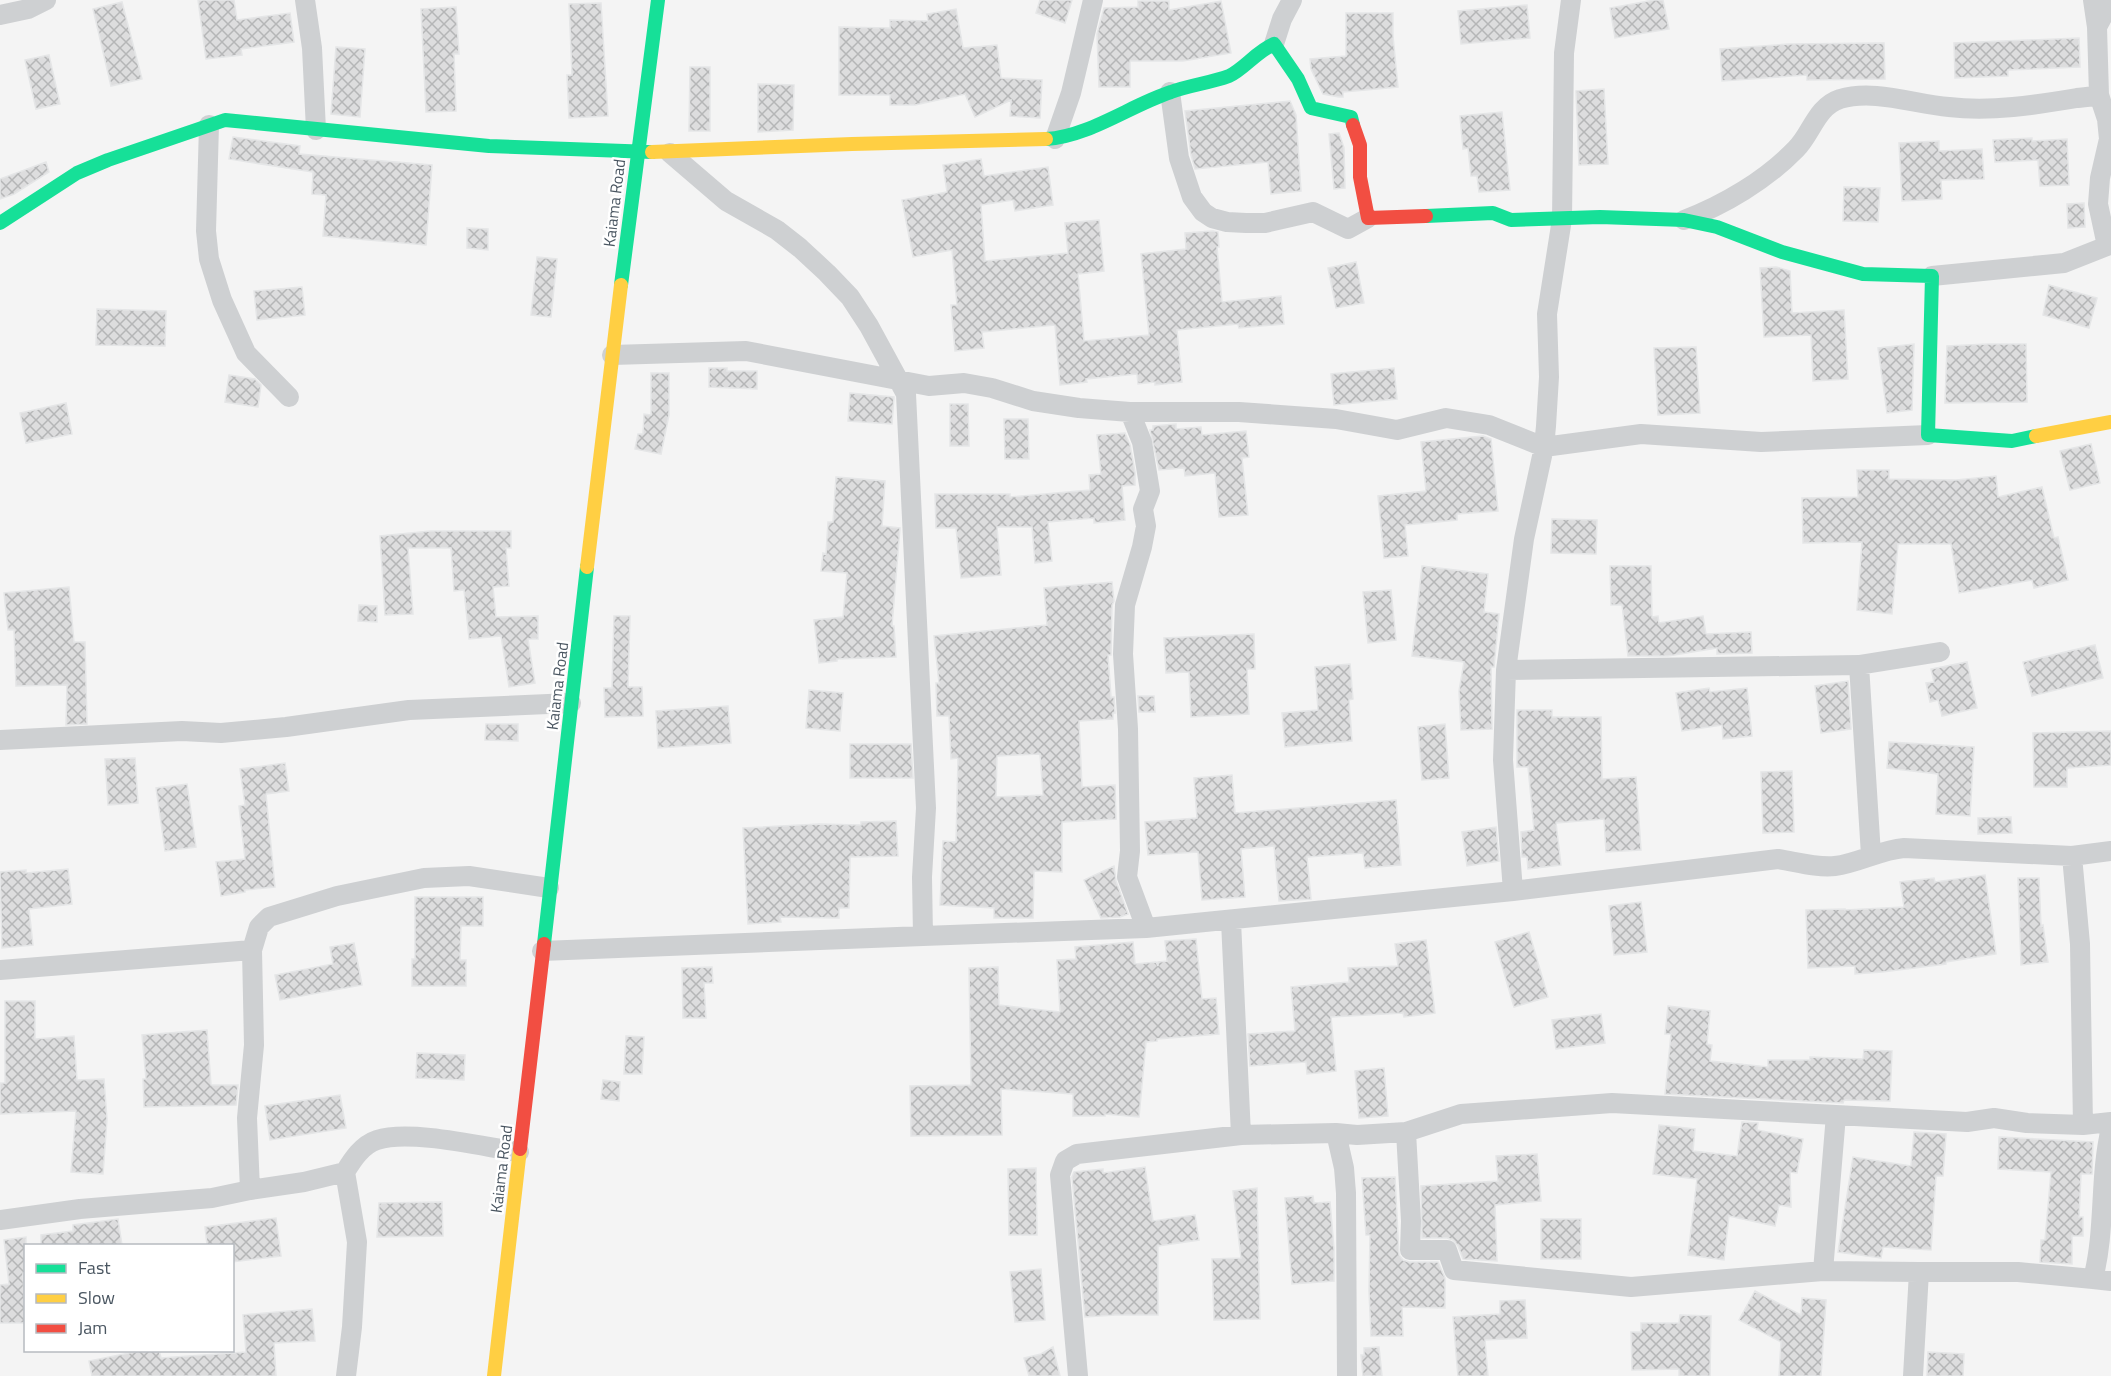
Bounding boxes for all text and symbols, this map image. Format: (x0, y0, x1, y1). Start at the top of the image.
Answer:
street label: Kaiama Road (597, 158, 631, 248)
street label: Kaiama Road (540, 641, 574, 731)
street label: Kaiama Road (484, 1124, 518, 1214)
legend (24, 1244, 234, 1352)
text: Fast (78, 1254, 111, 1281)
text: Slow (78, 1284, 115, 1311)
text: Jam (78, 1314, 107, 1341)

